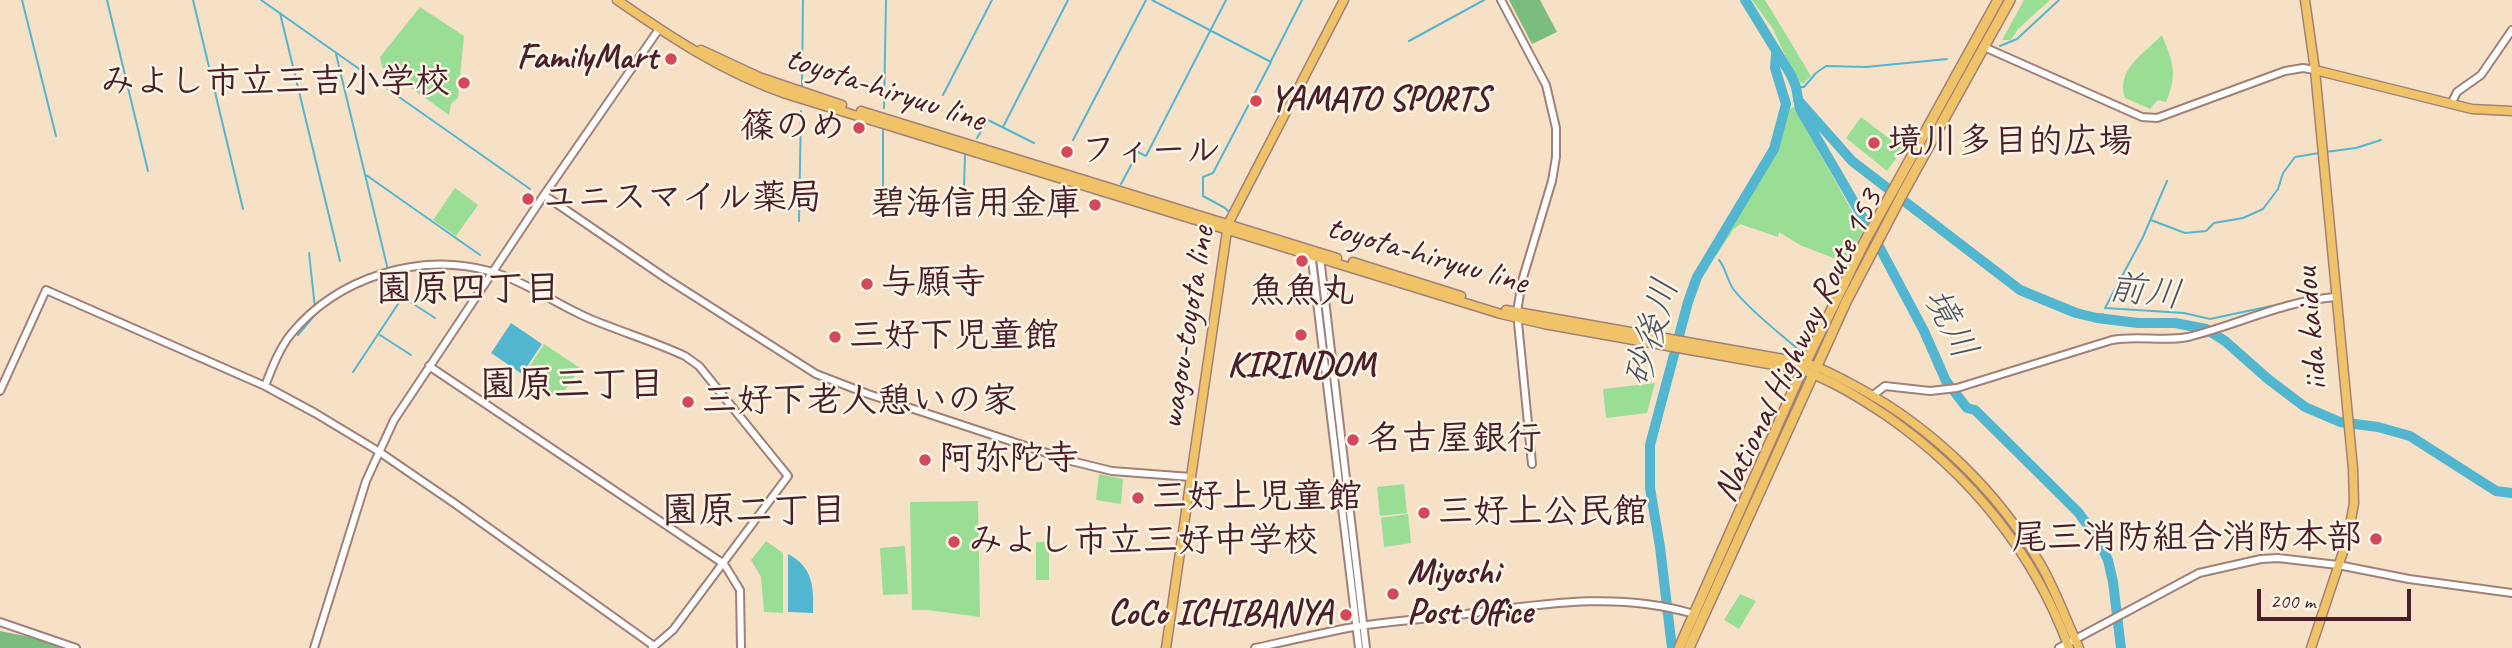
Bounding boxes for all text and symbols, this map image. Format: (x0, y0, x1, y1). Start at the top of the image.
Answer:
place label: FamilyMart (517, 38, 657, 80)
street label: toyota-hiryuu line (780, 38, 990, 142)
marker: FamilyMart (663, 51, 679, 67)
place label: みよし市立三吉小学校 (100, 62, 450, 104)
marker: みよし市立三吉小学校 (456, 75, 472, 91)
place label: YAMATO SPORTS (1270, 80, 1489, 122)
marker: YAMATO SPORTS (1248, 93, 1264, 109)
place label: 篠のめ (740, 107, 845, 149)
marker: 篠のめ (851, 120, 867, 136)
place label: 境川多目的広場 (1888, 122, 2133, 164)
place label: フィール (1081, 131, 1221, 173)
marker: 境川多目的広場 (1866, 135, 1882, 151)
marker: フィール (1059, 144, 1075, 160)
place label: ユニスマイル薬局 (542, 178, 822, 220)
street label: National Highway Route 153 (1705, 183, 1893, 509)
place label: 碧海信用金庫 (871, 184, 1081, 226)
marker: ユニスマイル薬局 (520, 191, 536, 207)
marker: 碧海信用金庫 (1087, 197, 1103, 213)
street label: toyota-hiryuu line (1322, 207, 1532, 305)
street label: wagou-toyota line (1151, 224, 1225, 432)
marker: 魚魚丸 (1294, 253, 1310, 269)
place label: 与願寺 (881, 263, 986, 305)
water label: 前川 (2106, 266, 2184, 320)
street label: iida kaidou (2286, 266, 2338, 392)
district label: 園原四丁目 (376, 268, 560, 312)
place label: 魚魚丸 (1250, 272, 1354, 314)
water label: 砂後川 (1616, 274, 1690, 392)
marker: 与願寺 (859, 276, 875, 292)
water label: 境川 (1912, 281, 1986, 367)
place label: 三好下児童館 (849, 316, 1059, 358)
marker: KIRINDOM (1293, 327, 1309, 343)
marker: 三好下児童館 (827, 329, 843, 345)
place label: KIRINDOM (1227, 346, 1375, 388)
district label: 園原三丁目 (480, 364, 664, 408)
place label: 三好下老人憩いの家 (702, 381, 1017, 423)
marker: 三好下老人憩いの家 (680, 394, 696, 410)
place label: 名古屋銀行 (1367, 419, 1542, 461)
marker: 名古屋銀行 (1345, 432, 1361, 448)
place label: 阿弥陀寺 (939, 439, 1079, 481)
marker: 阿弥陀寺 (917, 452, 933, 468)
place label: 三好上児童館 (1152, 477, 1362, 519)
district label: 園原二丁目 (662, 490, 846, 534)
marker: 三好上児童館 (1130, 490, 1146, 506)
place label: 三好上公民館 (1438, 492, 1648, 534)
marker: 三好上公民館 (1416, 505, 1432, 521)
place label: 尾三消防組合消防本部 (2012, 518, 2362, 560)
place label: みよし市立三好中学校 (968, 521, 1318, 563)
marker: 尾三消防組合消防本部 (2368, 531, 2384, 547)
marker: みよし市立三好中学校 (946, 534, 962, 550)
place label: Miyoshi Post Office (1407, 553, 1532, 635)
scale bar (2260, 574, 2414, 618)
marker: Miyoshi Post Office (1385, 586, 1401, 602)
text: 200 m (2270, 588, 2315, 614)
place label: CoCo ICHIBANYA (1108, 594, 1332, 636)
marker: CoCo ICHIBANYA (1338, 607, 1354, 623)

